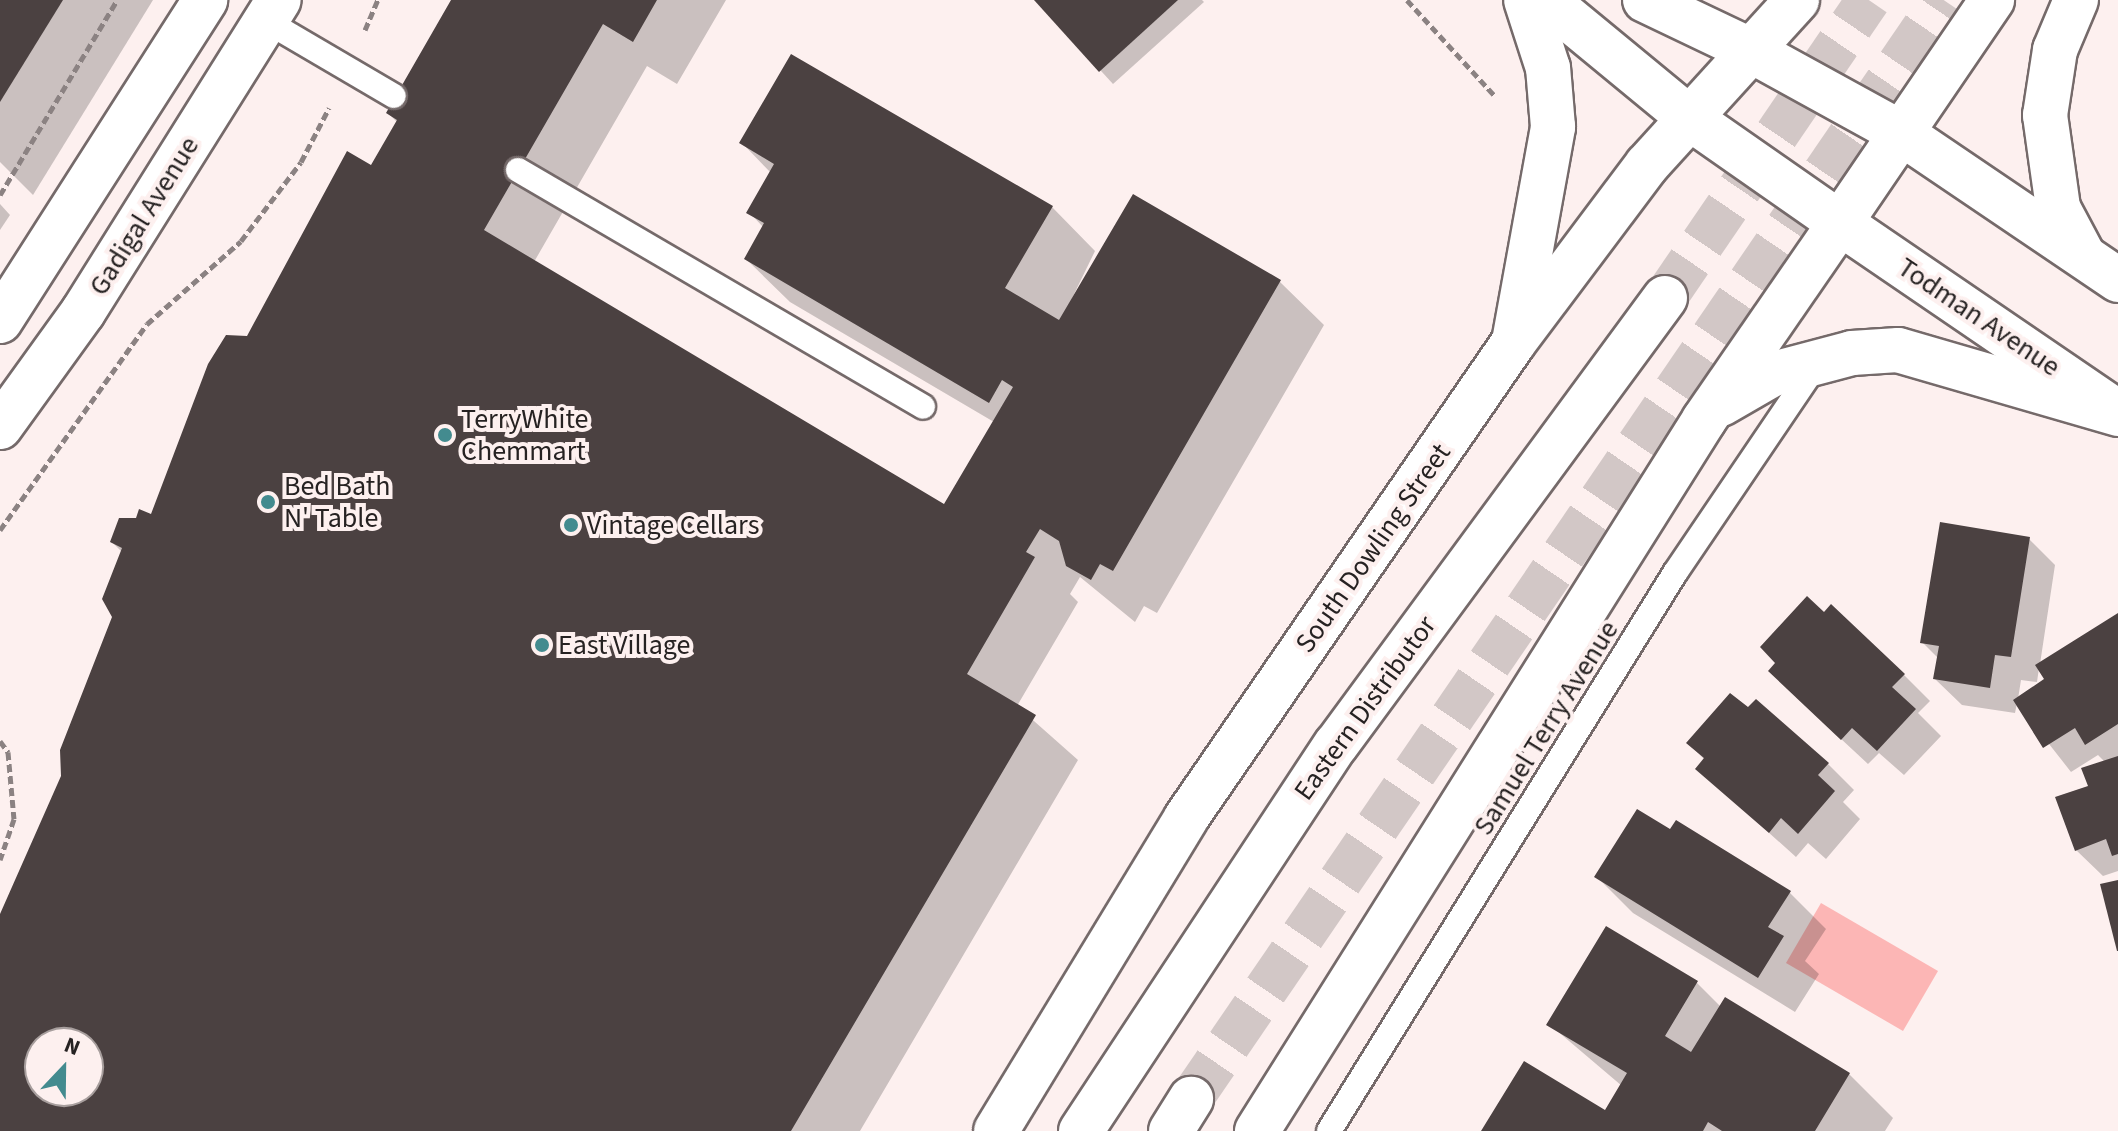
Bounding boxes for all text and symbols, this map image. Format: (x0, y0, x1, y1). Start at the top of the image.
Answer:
street label: Gadigal Avenue (82, 131, 206, 301)
street label: Todman Avenue (1892, 250, 2066, 384)
place label: TerryWhite Chemmart (461, 402, 588, 468)
marker: TerryWhite Chemmart (436, 426, 454, 444)
street label: South Dowling Street (1288, 437, 1458, 659)
place label: Bed Bath N' Table (284, 469, 390, 535)
marker: Bed Bath N' Table (259, 493, 277, 511)
place label: Vintage Cellars (587, 508, 759, 542)
marker: Vintage Cellars (562, 516, 580, 534)
street label: Eastern Distributor (1287, 609, 1443, 807)
street label: Samuel Terry Avenue (1466, 615, 1626, 841)
place label: East Village (558, 628, 690, 662)
marker: East Village (533, 636, 551, 654)
north arrow (24, 1027, 104, 1107)
text: N (59, 1029, 85, 1064)

